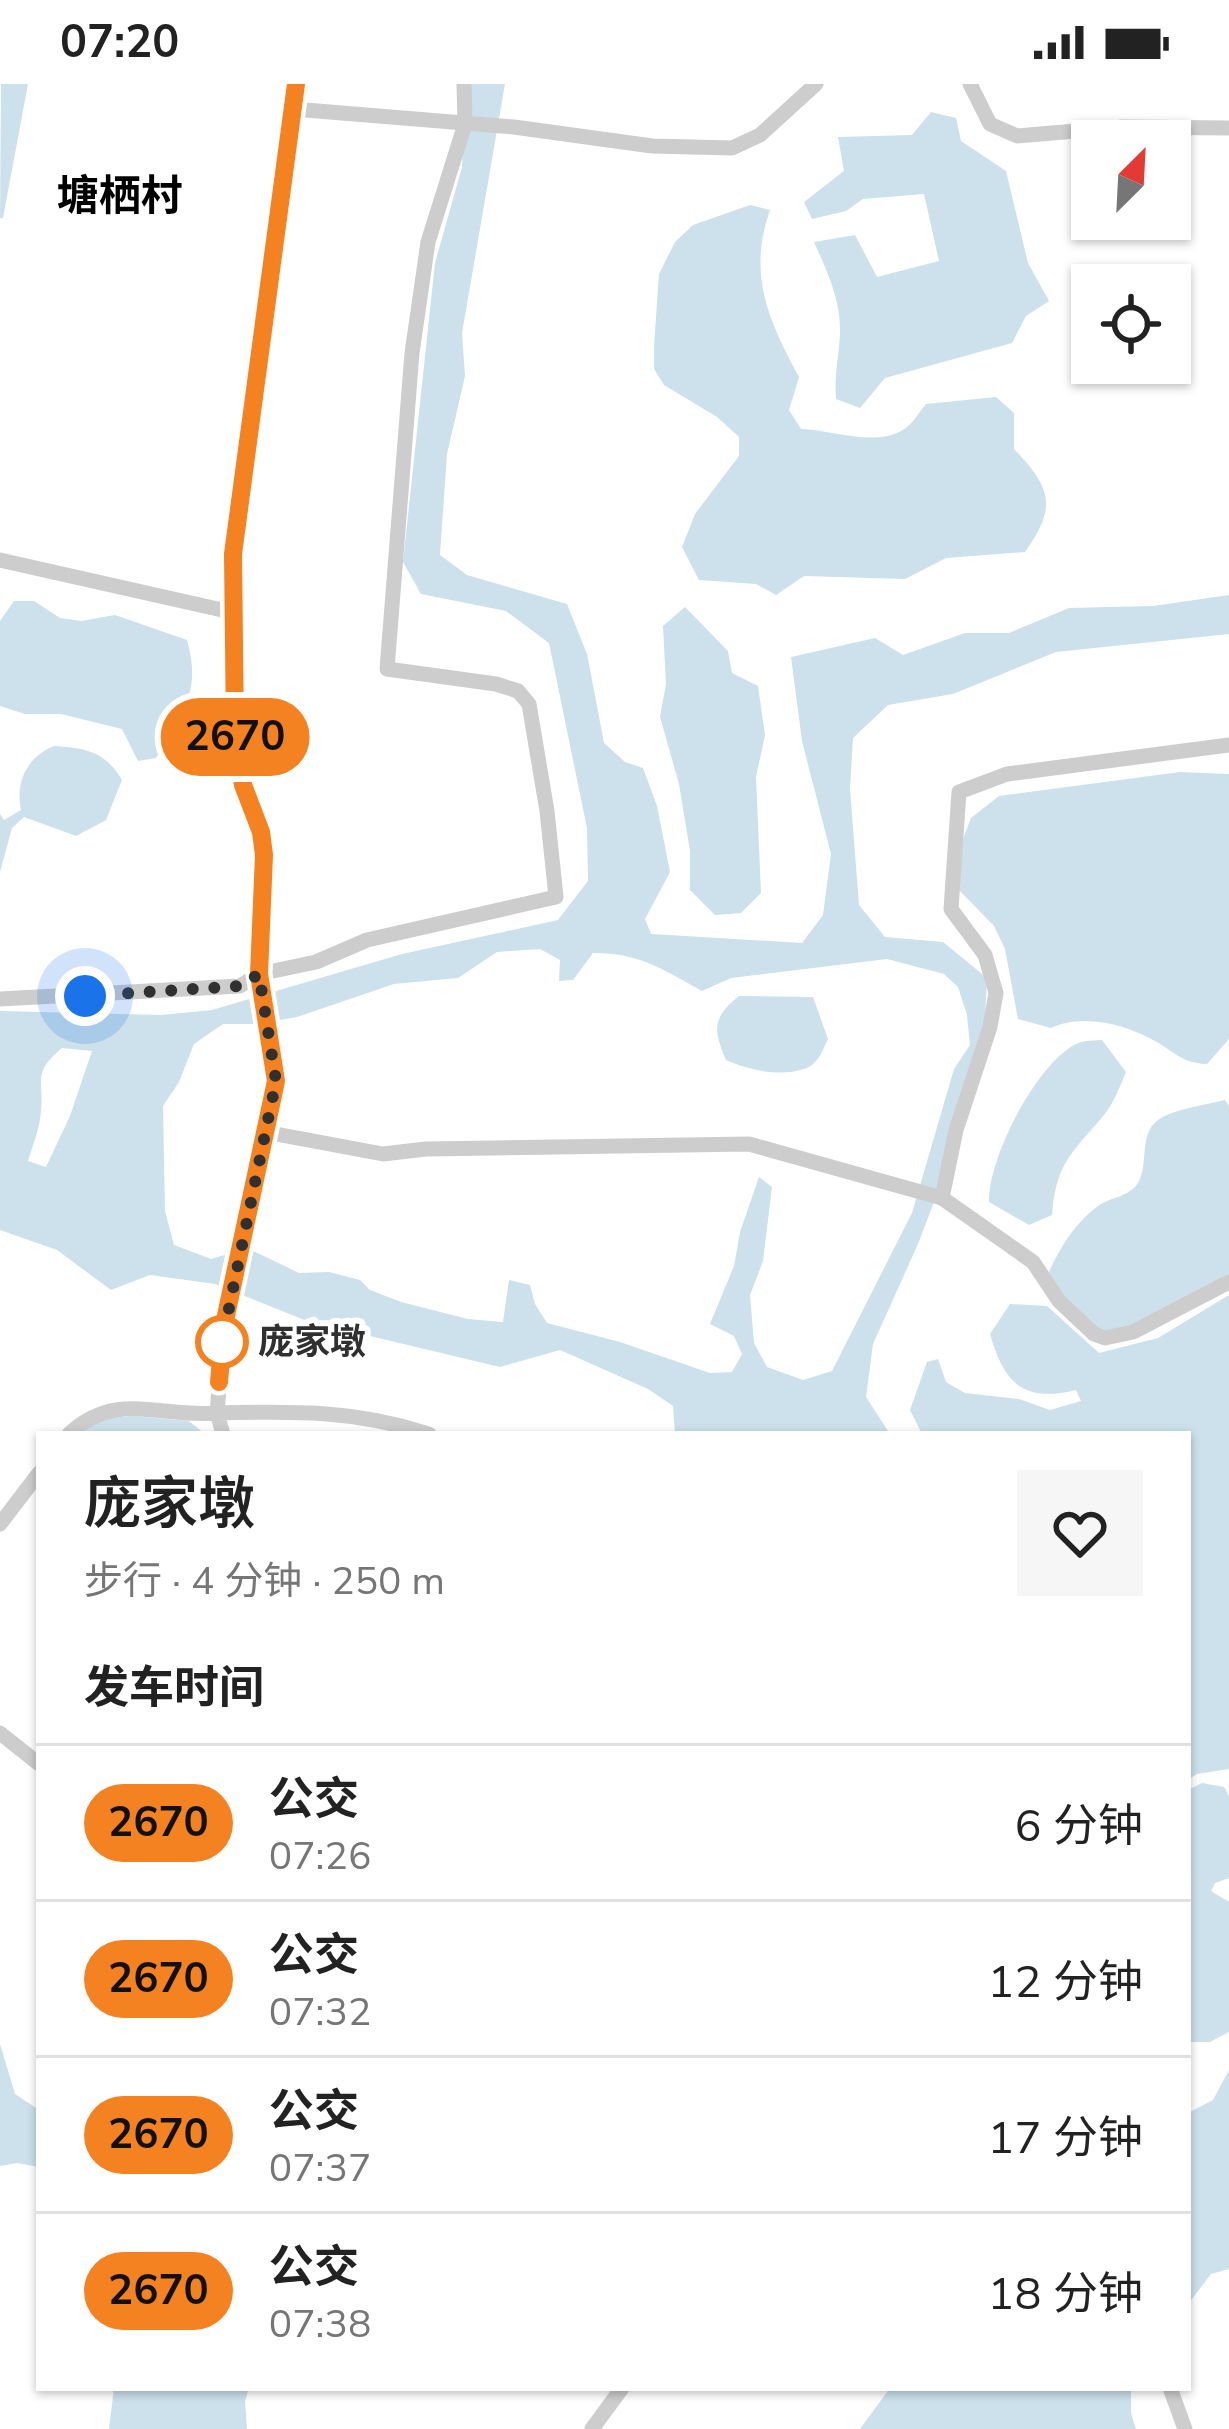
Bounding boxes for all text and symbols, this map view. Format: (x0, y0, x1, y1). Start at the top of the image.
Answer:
text: 07:20 (60, 12, 179, 73)
north arrow (1071, 120, 1191, 240)
map controls (1071, 120, 1191, 384)
district label: 塘栖村 (57, 168, 183, 225)
button: locate (1071, 264, 1191, 384)
line badge: 2670 (151, 698, 319, 776)
text: 2670 (185, 708, 285, 765)
your location (55, 966, 115, 1026)
marker: 庞家墩 (197, 1317, 247, 1367)
place label: 庞家墩 (258, 1318, 366, 1367)
text: 庞家墩 (84, 1465, 255, 1543)
button: heart (1017, 1470, 1143, 1596)
text: 步行 · 4 分钟 · 250 m (84, 1555, 445, 1608)
text: 发车时间 (84, 1658, 264, 1719)
text: 公交 (269, 1769, 359, 1830)
text: 2670 (108, 1794, 209, 1851)
text: 6 分钟 (1014, 1796, 1143, 1857)
text: 07:26 (269, 1830, 371, 1883)
text: 公交 (269, 1925, 359, 1986)
text: 2670 (108, 1950, 209, 2007)
text: 12 分钟 (987, 1952, 1143, 2013)
text: 07:32 (269, 1986, 371, 2039)
text: 公交 (269, 2081, 359, 2142)
text: 2670 (108, 2106, 209, 2163)
text: 17 分钟 (987, 2108, 1143, 2169)
text: 07:37 (269, 2142, 371, 2195)
text: 公交 (269, 2237, 359, 2298)
text: 2670 (108, 2262, 209, 2319)
text: 18 分钟 (987, 2264, 1143, 2325)
text: 07:38 (269, 2298, 371, 2351)

